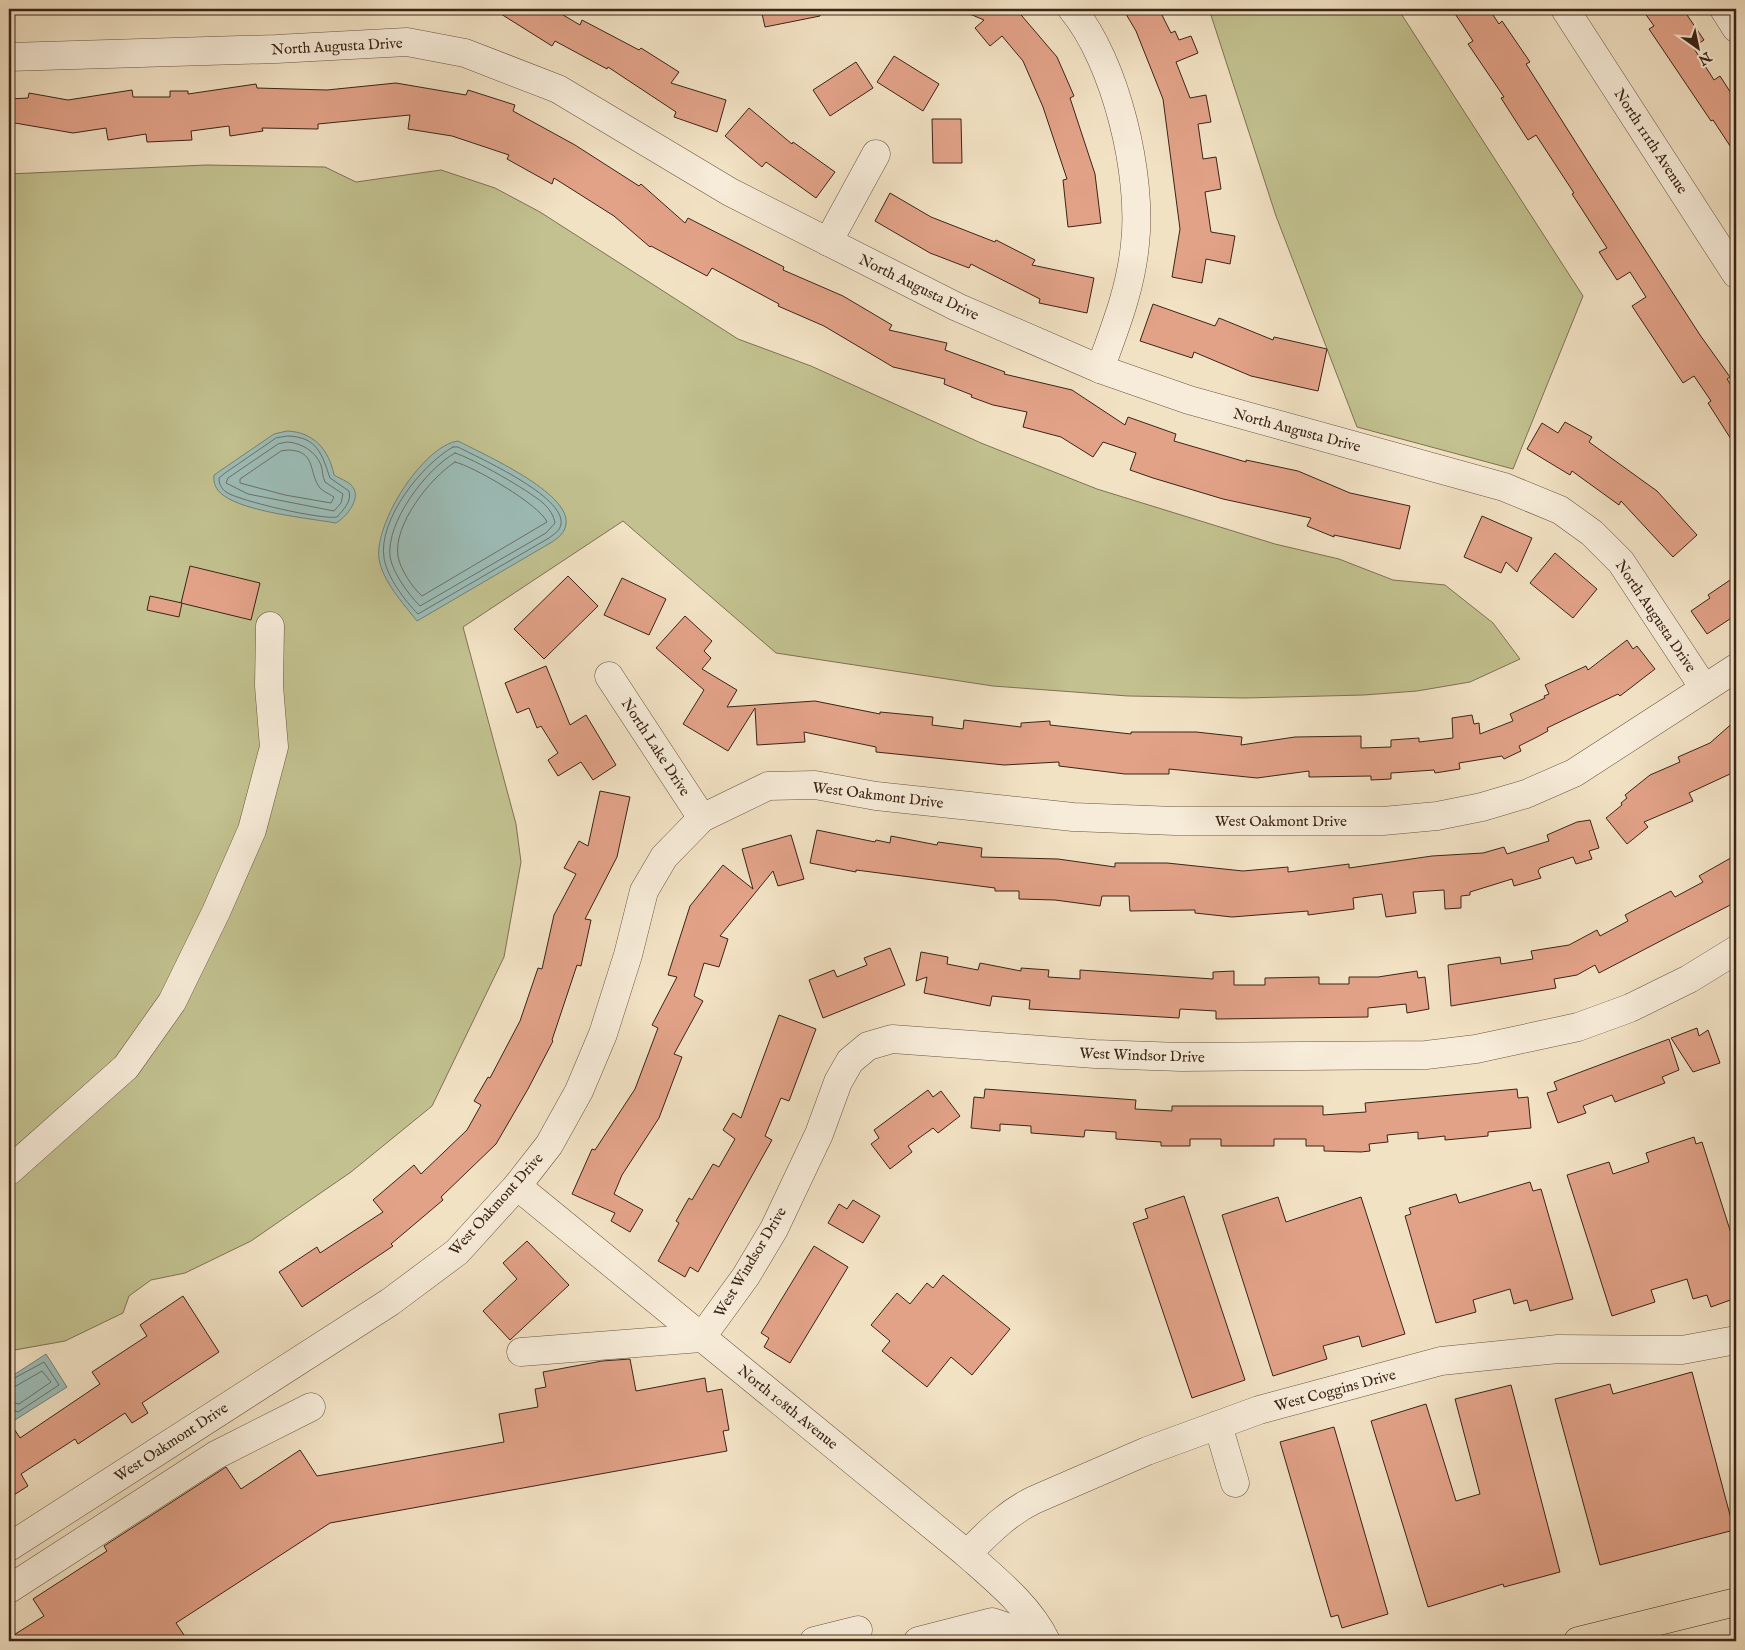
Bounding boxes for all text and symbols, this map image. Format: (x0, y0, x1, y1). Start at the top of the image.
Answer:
north arrow (1672, 22, 1722, 72)
street label: North Augusta Drive (271, 34, 403, 59)
text: N (1695, 47, 1715, 69)
street label: North 111th Avenue (1610, 85, 1692, 197)
street label: North Augusta Drive (856, 250, 982, 325)
street label: North Augusta Drive (1231, 404, 1363, 457)
street label: North Augusta Drive (1611, 556, 1700, 676)
street label: North Lake Drive (617, 695, 694, 800)
street label: West Oakmont Drive (811, 778, 945, 813)
street label: West Oakmont Drive (1215, 812, 1347, 831)
street label: West Windsor Drive (1079, 1044, 1205, 1067)
street label: West Oakmont Drive (445, 1149, 548, 1260)
street label: West Windsor Drive (710, 1203, 791, 1321)
street label: North 108th Avenue (734, 1361, 842, 1454)
street label: West Coggins Drive (1272, 1365, 1398, 1416)
street label: West Oakmont Drive (111, 1398, 232, 1486)

